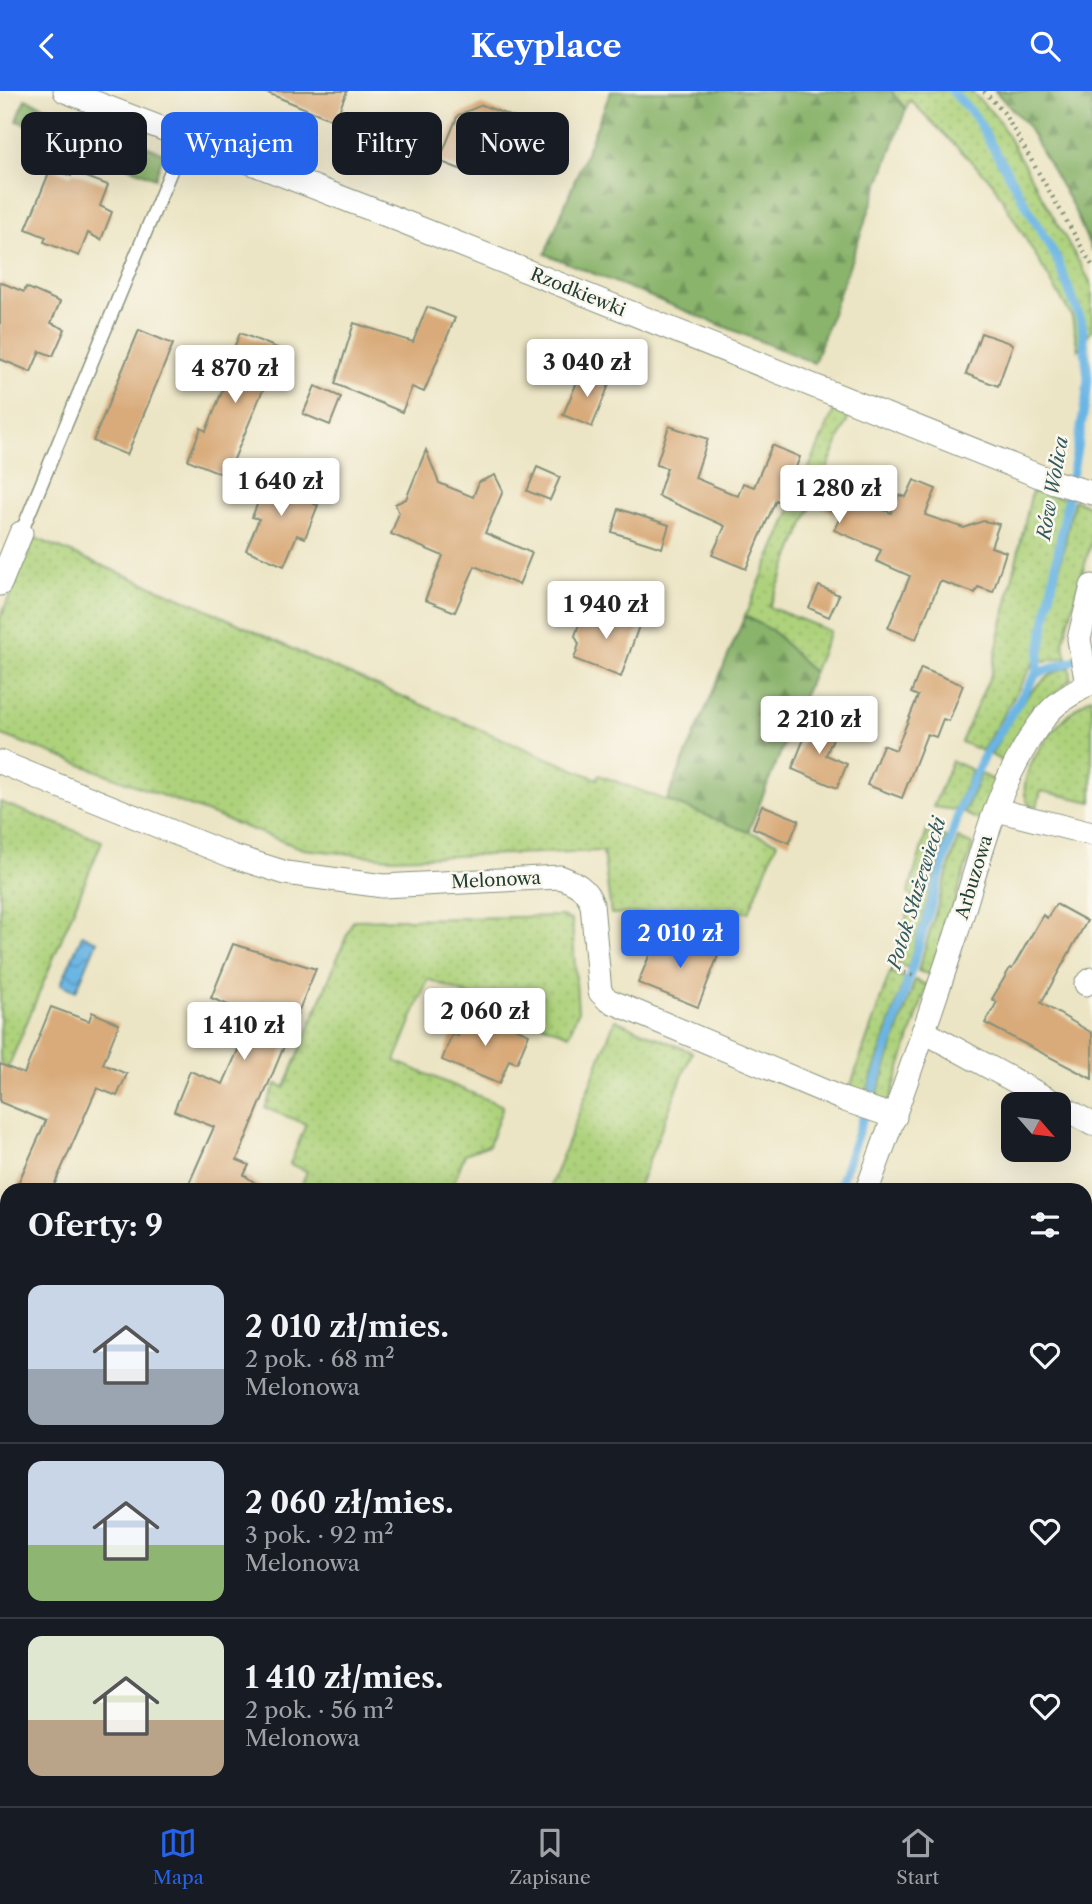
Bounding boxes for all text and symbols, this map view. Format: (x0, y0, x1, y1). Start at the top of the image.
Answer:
text: Keyplace (470, 26, 622, 65)
icon: back (28, 27, 66, 65)
icon: search (1026, 27, 1064, 65)
chip: Kupno (21, 112, 147, 175)
chip: Wynajem (161, 112, 318, 175)
chip: Filtry (332, 112, 442, 175)
chip: Nowe (456, 112, 569, 175)
street label: Rzodkiewki (527, 263, 629, 321)
pin: 3 040 zł (515, 339, 659, 399)
pin: 4 870 zł (163, 345, 307, 405)
text: 3 040 zł (543, 348, 631, 376)
text: 4 870 zł (191, 354, 279, 382)
water label: Rów Wolica (1032, 434, 1073, 544)
pin: 1 640 zł (209, 459, 353, 518)
pin: 1 280 zł (767, 465, 911, 525)
text: 1 640 zł (238, 467, 324, 495)
text: 1 280 zł (796, 474, 882, 502)
pin: 1 940 zł (534, 581, 678, 641)
text: 1 940 zł (563, 590, 649, 618)
pin: 2 210 zł (747, 697, 891, 756)
text: 2 210 zł (777, 705, 861, 733)
water label: Potok Służewiecki (882, 813, 951, 974)
street label: Arbuzowa (951, 832, 997, 923)
street label: Melonowa (451, 867, 542, 893)
pin: 2 010 zł (608, 911, 752, 970)
text: 2 010 zł (637, 919, 723, 947)
pin: 2 060 zł (413, 989, 557, 1048)
text: 2 060 zł (440, 997, 530, 1025)
pin: 1 410 zł (172, 1003, 316, 1062)
text: 1 410 zł (203, 1011, 285, 1039)
north arrow (1001, 1092, 1071, 1162)
map controls (1001, 1092, 1071, 1162)
icon: filters (1026, 1206, 1064, 1244)
text: Oferty: 9 (28, 1207, 163, 1244)
text: 2 010 zł/mies. (245, 1308, 449, 1345)
icon: home (84, 1313, 168, 1397)
icon: heart (1026, 1336, 1064, 1374)
text: 2 pok. · 68 m² (245, 1345, 395, 1373)
text: Melonowa (245, 1373, 360, 1401)
text: 2 060 zł/mies. (245, 1484, 454, 1521)
icon: home (84, 1489, 168, 1573)
icon: heart (1026, 1512, 1064, 1550)
text: 3 pok. · 92 m² (245, 1521, 394, 1549)
text: Melonowa (245, 1549, 360, 1577)
text: 1 410 zł/mies. (245, 1659, 443, 1696)
icon: home (84, 1664, 168, 1748)
icon: heart (1026, 1687, 1064, 1725)
text: 2 pok. · 56 m² (245, 1696, 394, 1724)
text: Melonowa (245, 1724, 360, 1752)
tab: Mapa (153, 1824, 204, 1889)
tab: Zapisane (509, 1824, 591, 1889)
tab: Start (896, 1824, 939, 1889)

